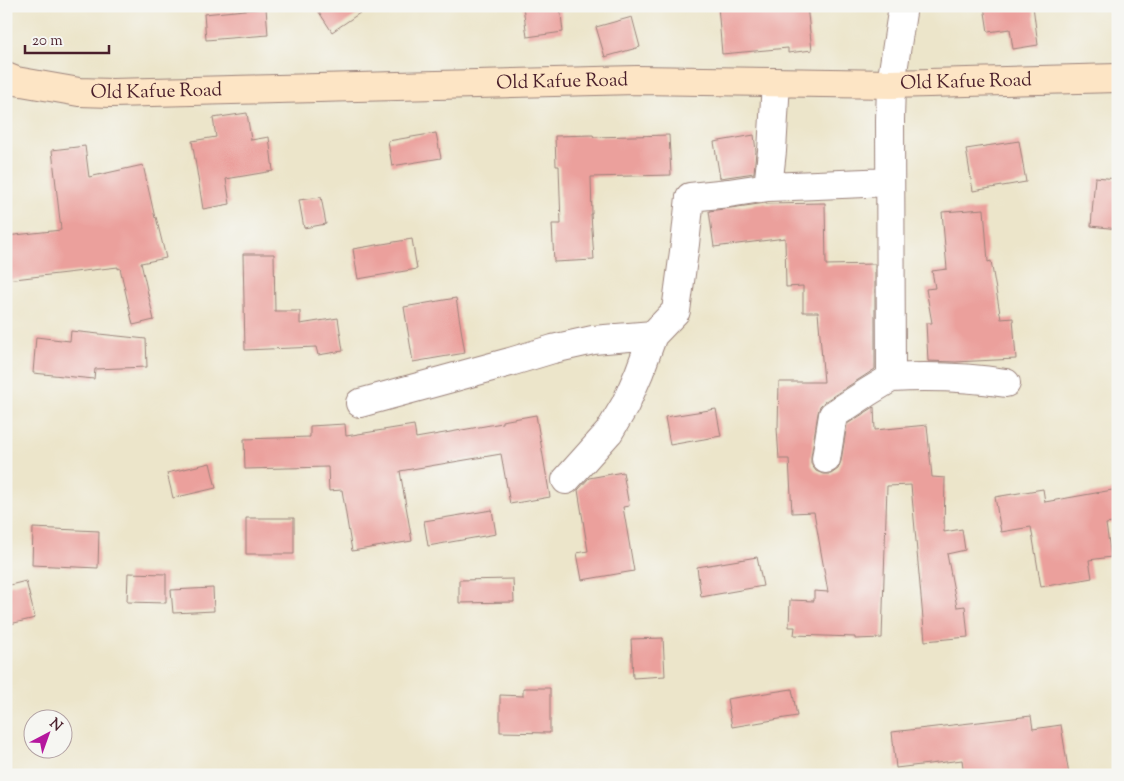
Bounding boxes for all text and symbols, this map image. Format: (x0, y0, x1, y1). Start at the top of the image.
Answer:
scale bar (25, 22, 109, 54)
text: 20 m (32, 31, 63, 52)
street label: Old Kafue Road (496, 67, 629, 97)
street label: Old Kafue Road (900, 67, 1033, 97)
street label: Old Kafue Road (90, 77, 223, 107)
north arrow (22, 708, 72, 758)
text: N (44, 714, 66, 737)

